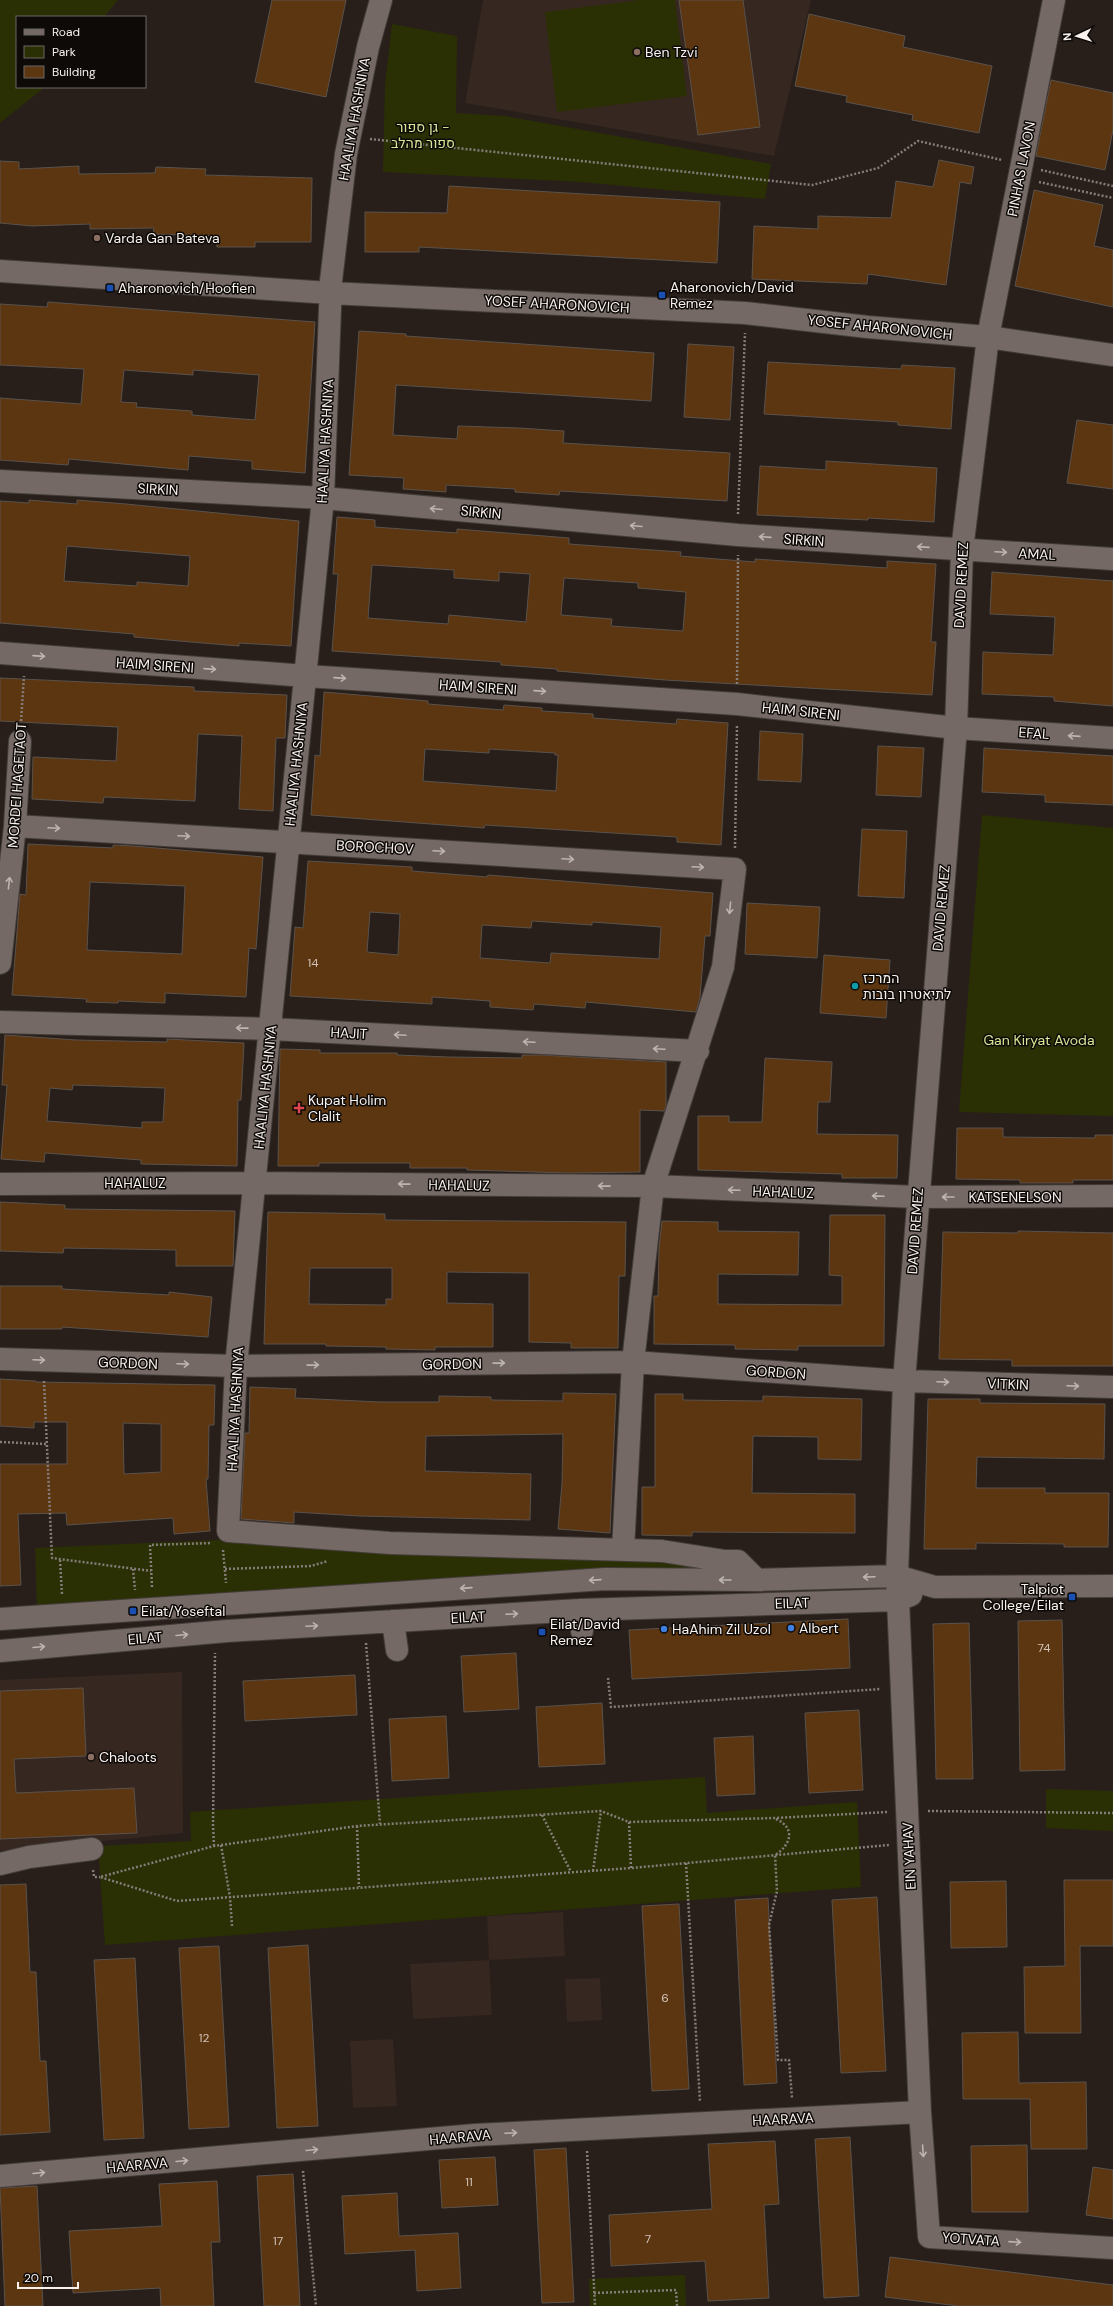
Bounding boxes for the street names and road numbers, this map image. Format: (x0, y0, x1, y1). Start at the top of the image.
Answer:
street label: HAALIYA HASHNIYA (334, 56, 374, 182)
street label: PINHAS LAVON (1003, 120, 1039, 218)
street label: YOSEF AHARONOVICH (484, 291, 630, 317)
street label: YOSEF AHARONOVICH (807, 310, 953, 344)
street label: HAALIYA HASHNIYA (313, 378, 337, 504)
street label: SIRKIN (137, 479, 179, 499)
street label: SIRKIN (460, 501, 502, 523)
street label: SIRKIN (783, 530, 825, 550)
street label: DAVID REMEZ (950, 541, 972, 629)
street label: AMAL (1018, 544, 1056, 564)
street label: HAIM SIRENI (115, 653, 195, 677)
street label: HAIM SIRENI (438, 675, 518, 699)
street label: HAIM SIRENI (761, 698, 841, 724)
street label: HAALIYA HASHNIYA (281, 701, 311, 827)
street label: MORDEI HAGETAOT (4, 721, 30, 848)
street label: EFAL (1018, 723, 1050, 743)
street label: BOROCHOV (336, 836, 415, 858)
street label: DAVID REMEZ (928, 864, 954, 952)
street label: HAJIT (330, 1023, 368, 1043)
street label: HAALIYA HASHNIYA (250, 1024, 280, 1150)
street label: HAHALUZ (104, 1174, 166, 1192)
street label: HAHALUZ (428, 1175, 490, 1195)
street label: HAHALUZ (752, 1182, 814, 1202)
street label: DAVID REMEZ (903, 1187, 927, 1275)
street label: KATSENELSON (968, 1188, 1062, 1206)
street label: HAALIYA HASHNIYA (223, 1346, 247, 1472)
street label: GORDON (98, 1353, 158, 1373)
street label: GORDON (422, 1354, 482, 1374)
street label: GORDON (745, 1361, 807, 1383)
street label: VITKIN (987, 1374, 1029, 1394)
street label: EILAT (774, 1593, 810, 1613)
street label: EILAT (450, 1607, 486, 1627)
street label: EILAT (127, 1628, 163, 1648)
street label: EIN YAHAV (898, 1821, 920, 1890)
street label: HAARAVA (752, 2108, 814, 2130)
street label: HAARAVA (428, 2125, 492, 2149)
street label: HAARAVA (105, 2153, 169, 2177)
street label: YOTVATA (942, 2228, 1000, 2250)

